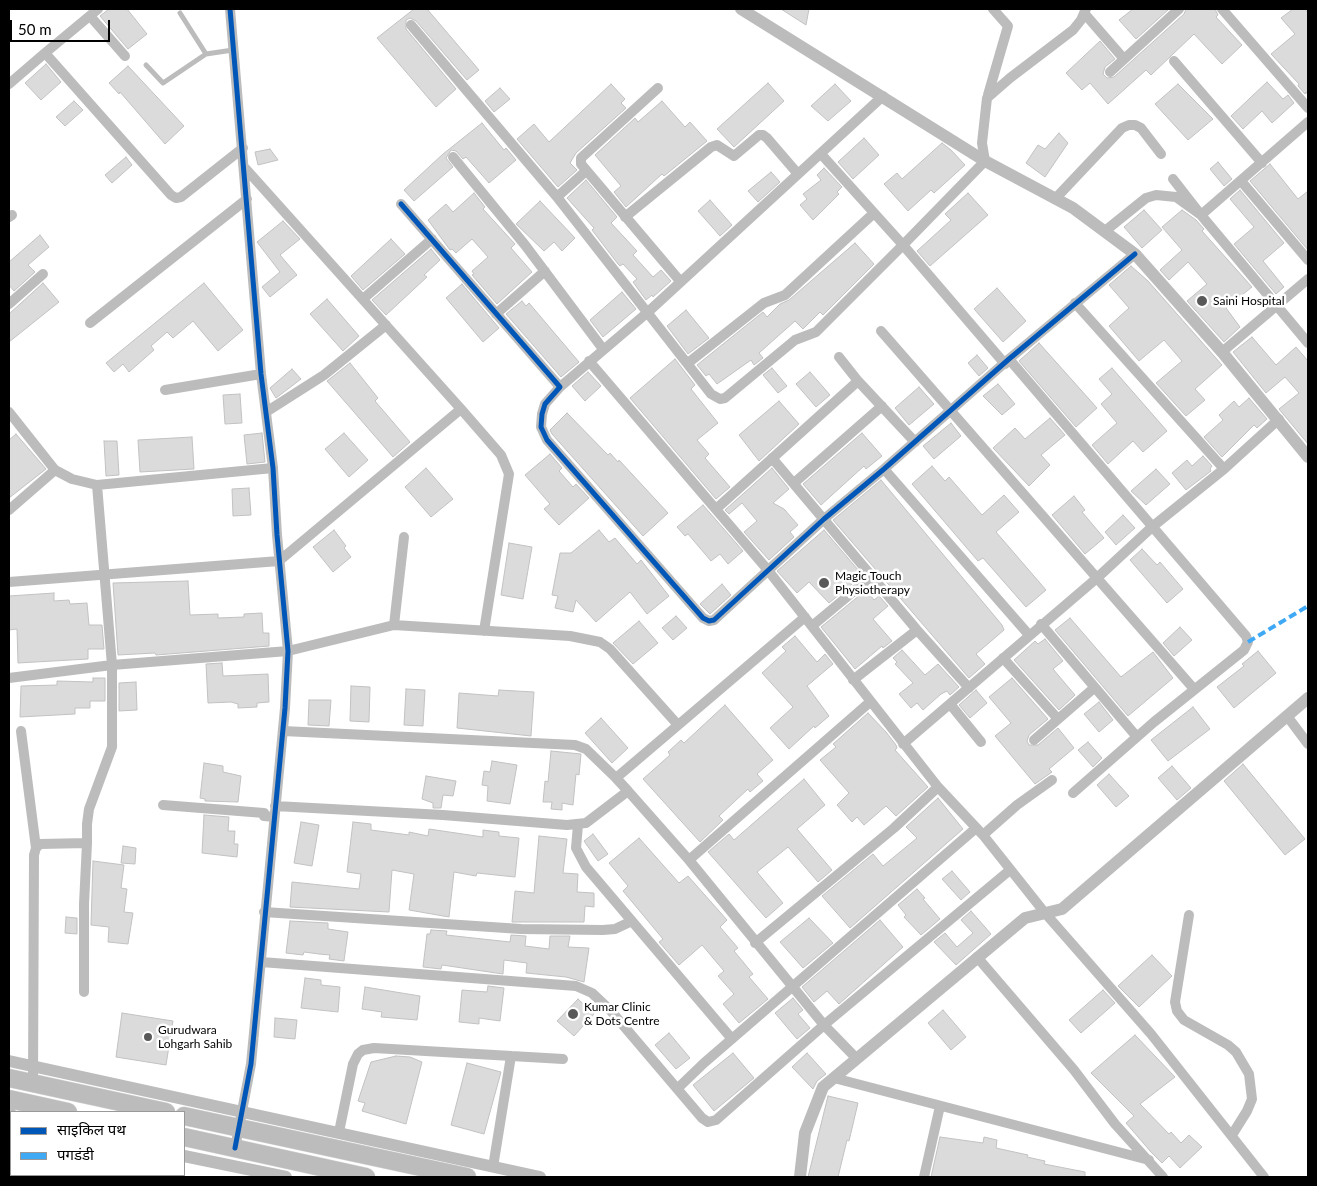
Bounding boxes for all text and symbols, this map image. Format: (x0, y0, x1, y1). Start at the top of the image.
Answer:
scale bar (12, 10, 112, 42)
text: 50 m (18, 20, 52, 38)
marker: Saini Hospital (1195, 294, 1209, 308)
place label: Saini Hospital (1213, 294, 1285, 308)
place label: Magic Touch Physiotherapy (835, 569, 910, 597)
marker: Magic Touch Physiotherapy (817, 576, 831, 590)
place label: Kumar Clinic & Dots Centre (584, 1000, 660, 1028)
marker: Kumar Clinic & Dots Centre (566, 1007, 580, 1021)
place label: Gurudwara Lohgarh Sahib (158, 1023, 232, 1051)
marker: Gurudwara Lohgarh Sahib (142, 1031, 154, 1043)
legend (10, 1111, 185, 1176)
text: साइकिल पथ (57, 1120, 126, 1138)
text: पगडंडी (57, 1145, 94, 1163)

